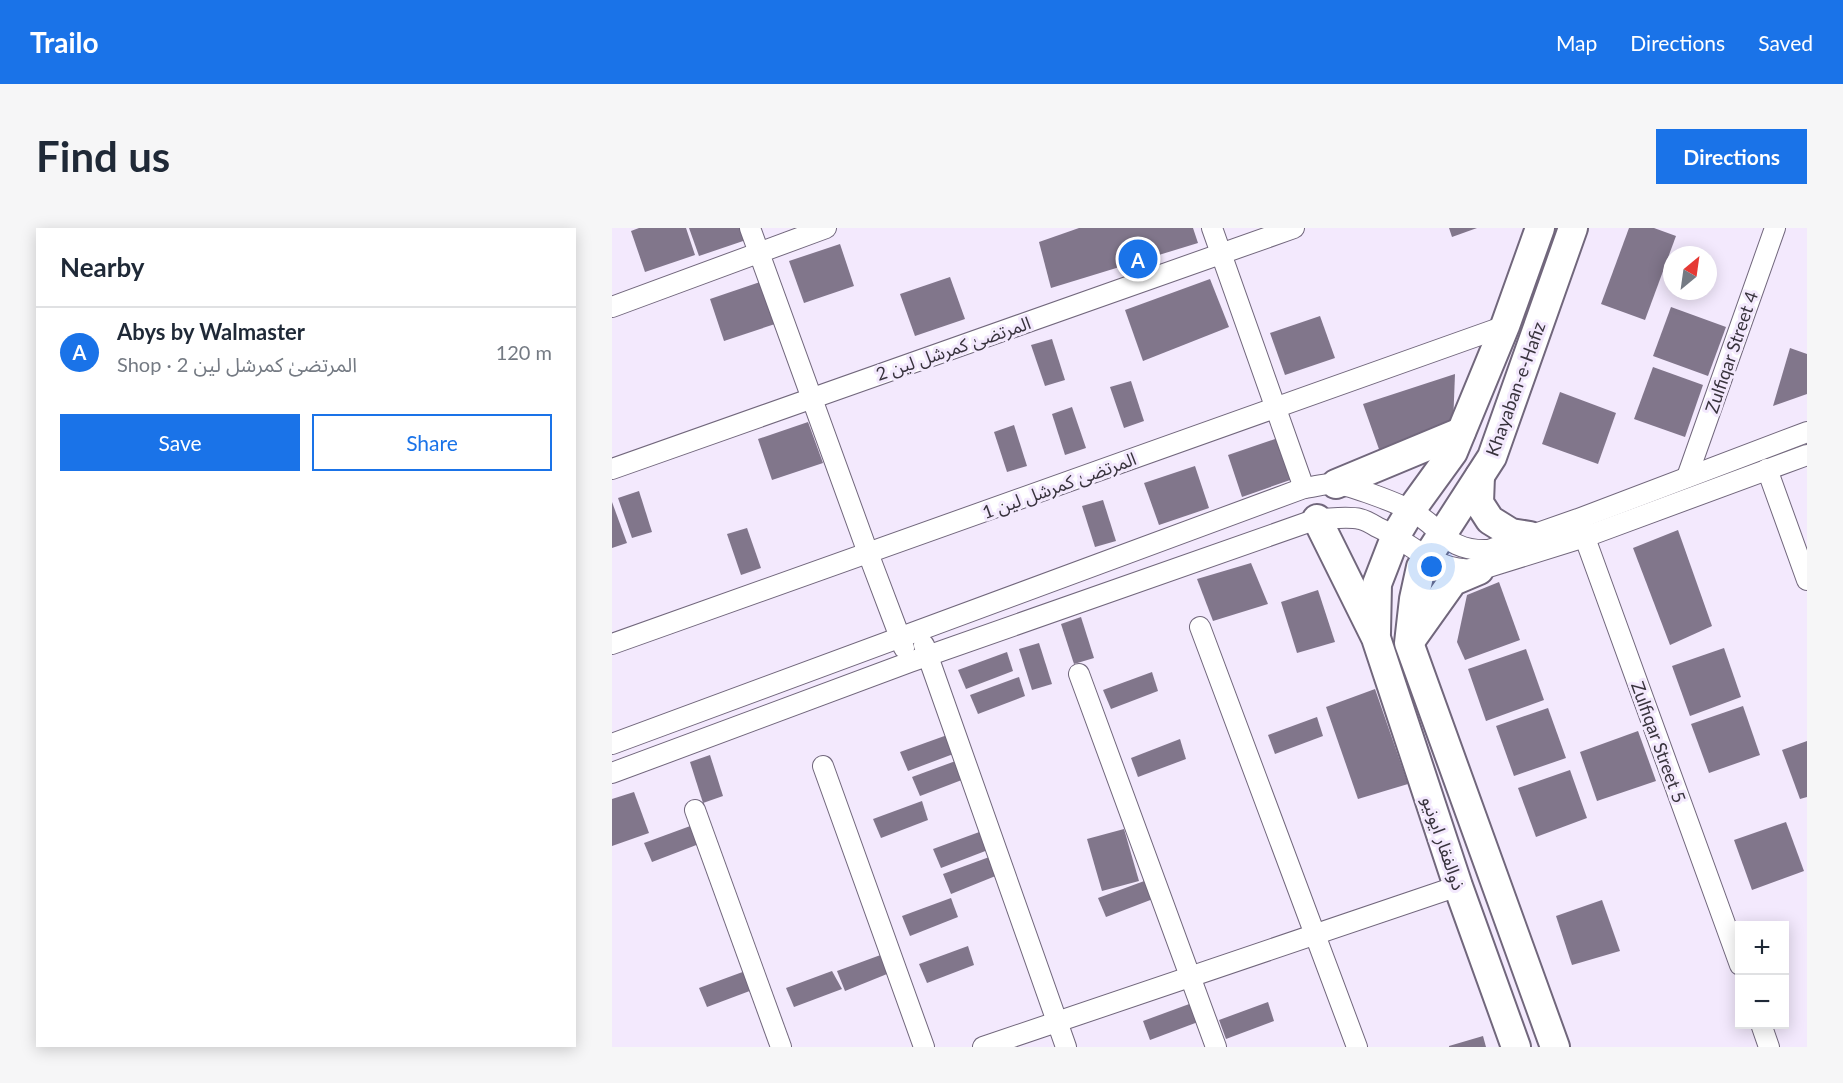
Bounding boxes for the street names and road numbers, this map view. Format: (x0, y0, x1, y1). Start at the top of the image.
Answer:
street label: Zulfiqar Street 4 (1700, 288, 1762, 416)
street label: المرتضیٰ کمرشل لین 2 (873, 311, 1034, 386)
street label: Khayaban-e-Hafiz (1480, 319, 1550, 459)
street label: المرتضیٰ کمرشل لین 1 (979, 447, 1139, 524)
street label: Zulfiqar Street 5 (1627, 678, 1691, 806)
street label: ذوالفقار ایونیو (1417, 793, 1470, 893)

